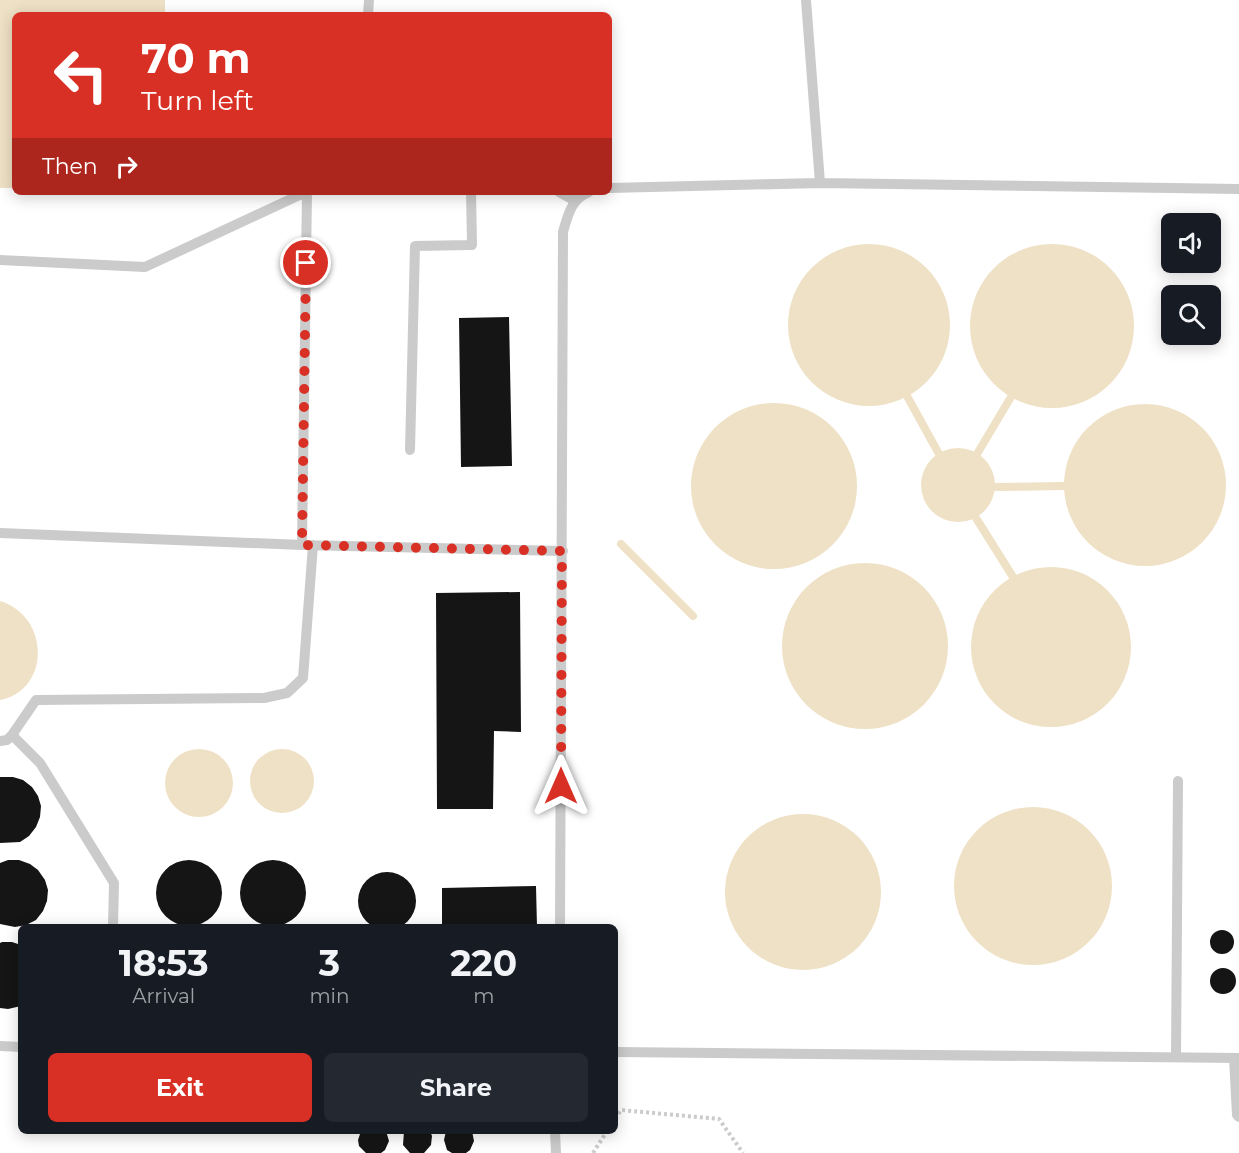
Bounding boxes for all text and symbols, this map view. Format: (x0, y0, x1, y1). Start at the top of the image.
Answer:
text: 70 m (141, 32, 251, 84)
icon: left (42, 36, 120, 114)
text: Turn left (141, 84, 254, 117)
icon: right (110, 150, 143, 183)
text: Then (42, 153, 98, 180)
map controls (1161, 213, 1221, 345)
button: sound (1161, 213, 1221, 273)
pin (280, 237, 331, 288)
icon: arrive (289, 246, 322, 279)
button: search (1161, 285, 1221, 345)
position arrow (529, 754, 593, 818)
text: 18:53 (119, 941, 209, 985)
text: 3 (319, 941, 340, 985)
text: 220 (450, 941, 517, 985)
text: Arrival (132, 984, 195, 1008)
text: min (309, 984, 350, 1008)
text: m (473, 984, 494, 1008)
button: Exit (48, 1053, 312, 1122)
button: Share (324, 1053, 588, 1122)

